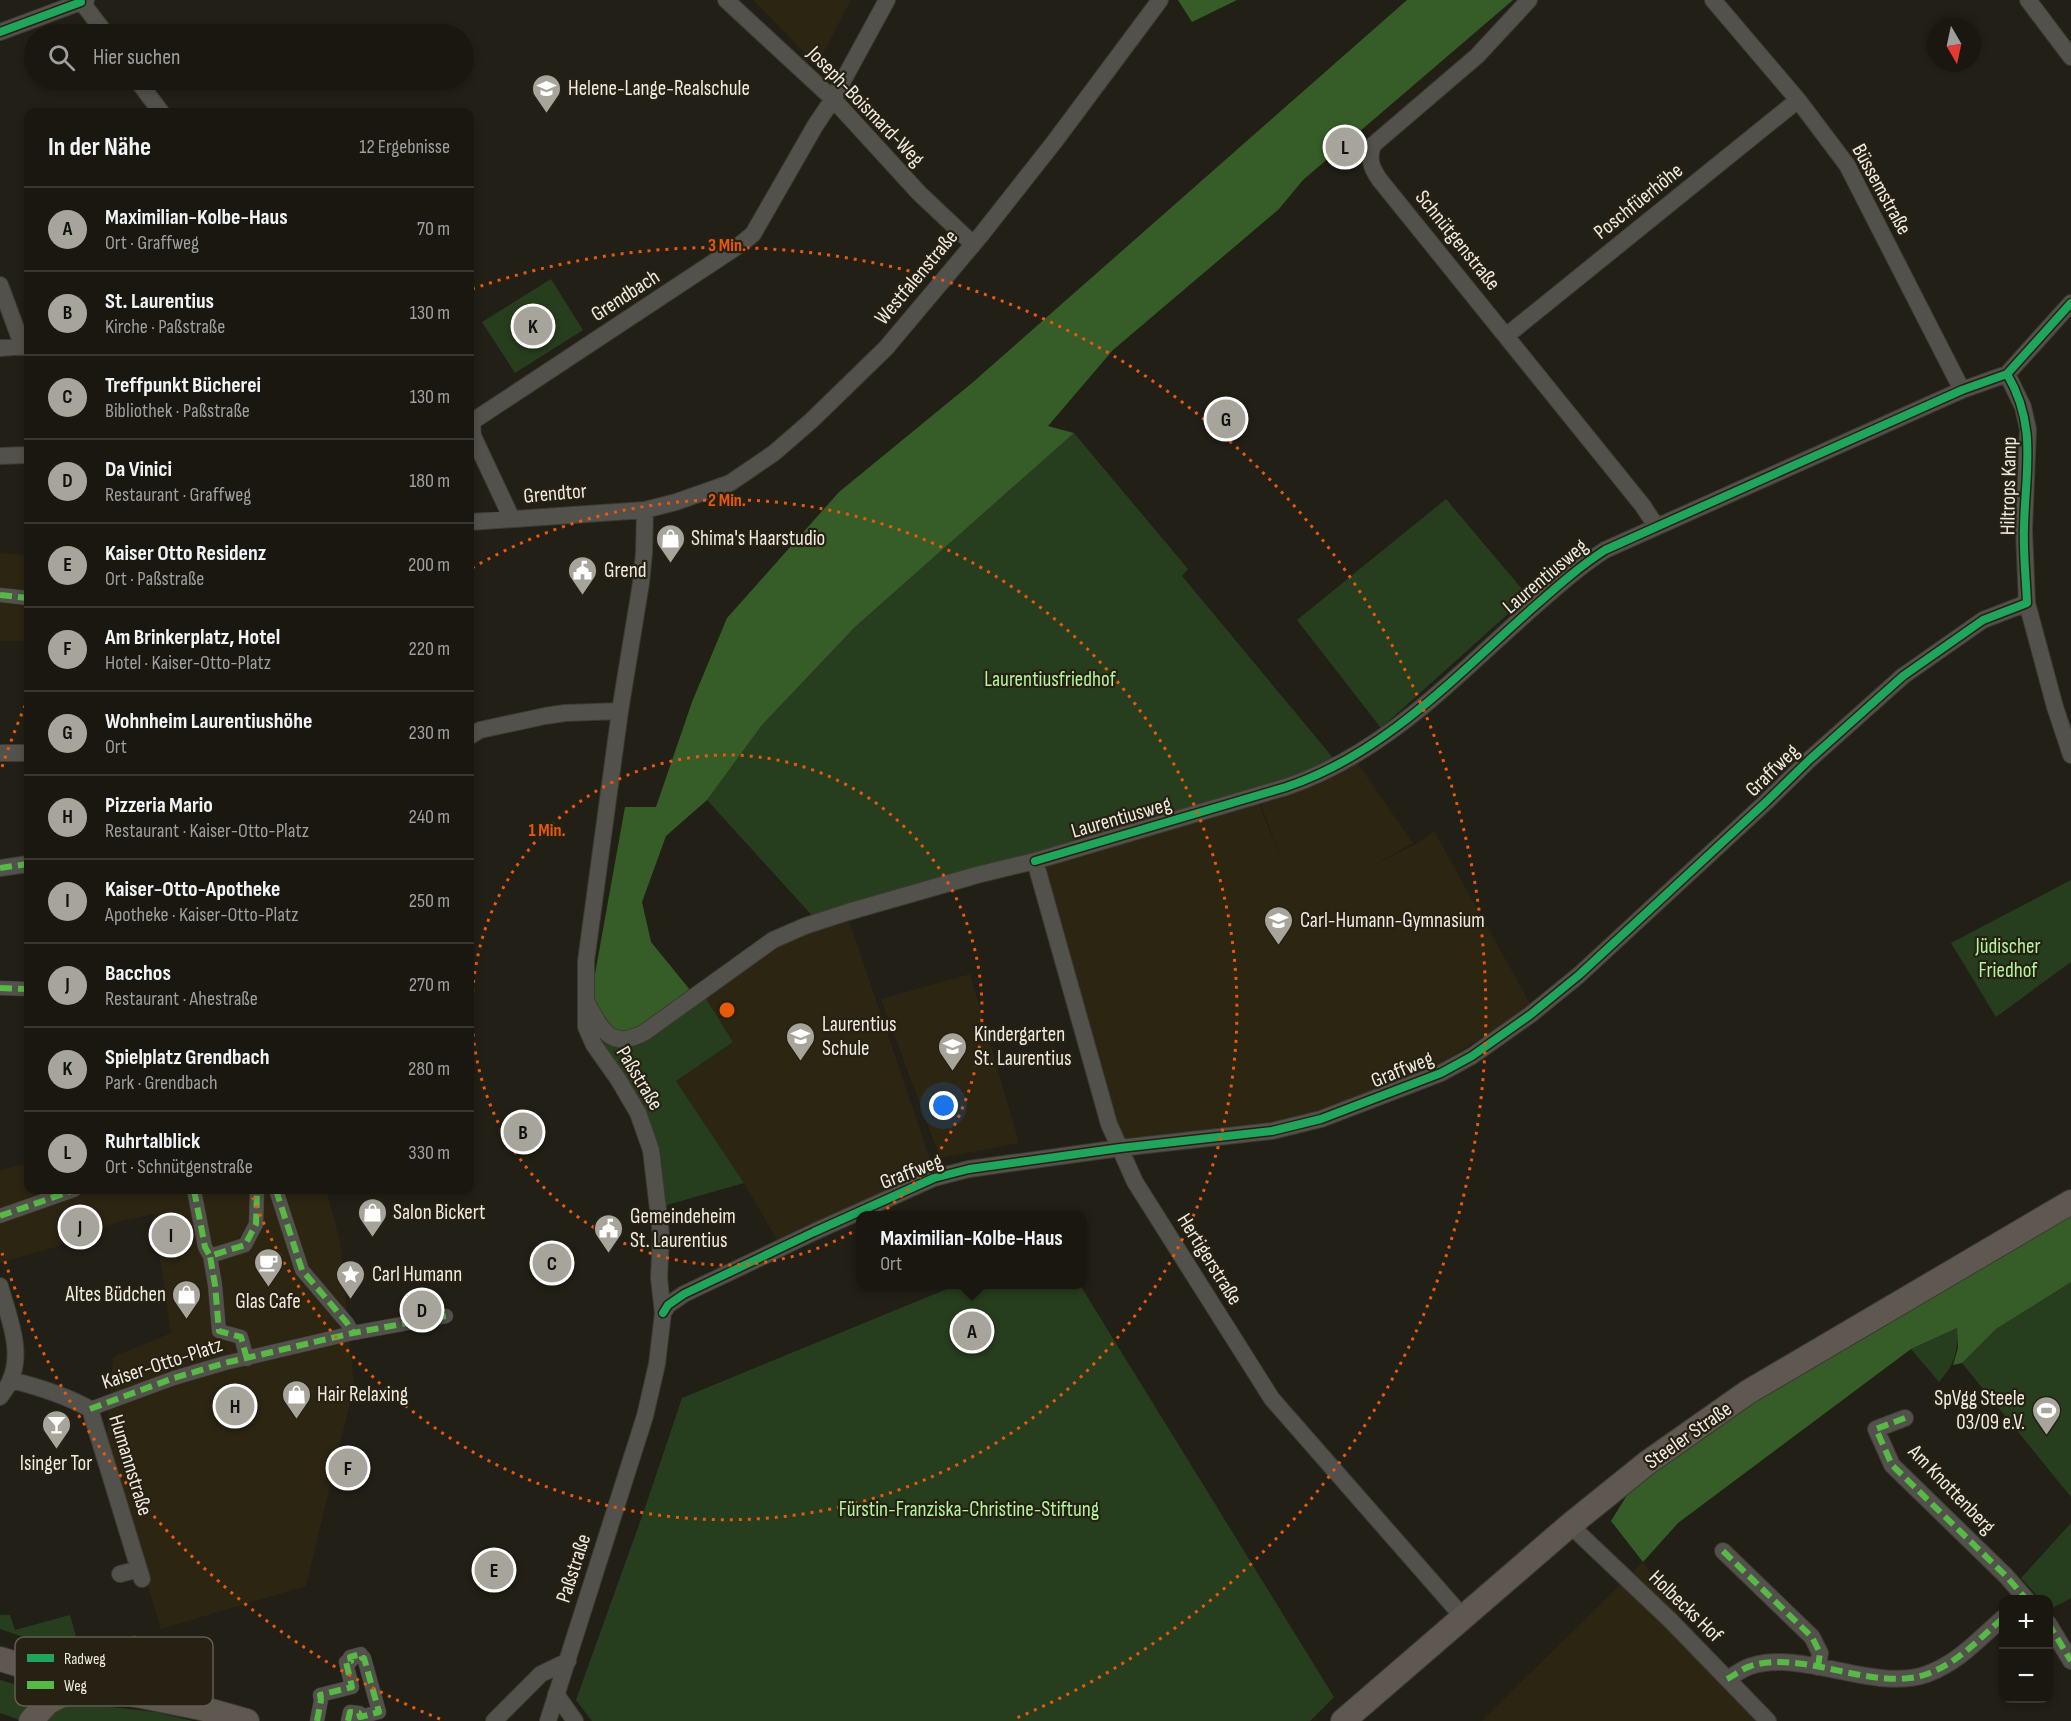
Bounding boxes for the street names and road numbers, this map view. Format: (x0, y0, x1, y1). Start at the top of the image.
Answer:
street label: Joseph-Boismard-Weg (801, 40, 929, 172)
street label: Büssemstraße (1846, 139, 1917, 239)
street label: Poschfüerhöhe (1589, 158, 1688, 245)
street label: Schnütgenstraße (1410, 185, 1505, 295)
street label: Westfalenstraße (870, 225, 963, 330)
street label: Grendbach (586, 264, 664, 327)
street label: Hiltrops Kamp (1995, 437, 2022, 535)
street label: Grendtor (522, 478, 588, 509)
street label: Laurentiusweg (1498, 534, 1593, 619)
street label: Graffweg (1740, 739, 1804, 802)
street label: Laurentiusweg (1068, 791, 1174, 844)
street label: Paßstraße (611, 1042, 668, 1115)
street label: Graffweg (1367, 1046, 1437, 1093)
street label: Graffweg (876, 1148, 946, 1195)
street label: Hertigerstraße (1172, 1209, 1248, 1310)
street label: Kaiser-Otto-Platz (99, 1332, 226, 1395)
street label: Steeler Straße (1640, 1396, 1737, 1474)
street label: Humannstraße (103, 1412, 158, 1519)
street label: Am Knottenberg (1902, 1439, 2000, 1539)
street label: Paßstraße (551, 1531, 596, 1606)
street label: Holbecks Hof (1644, 1565, 1728, 1648)

